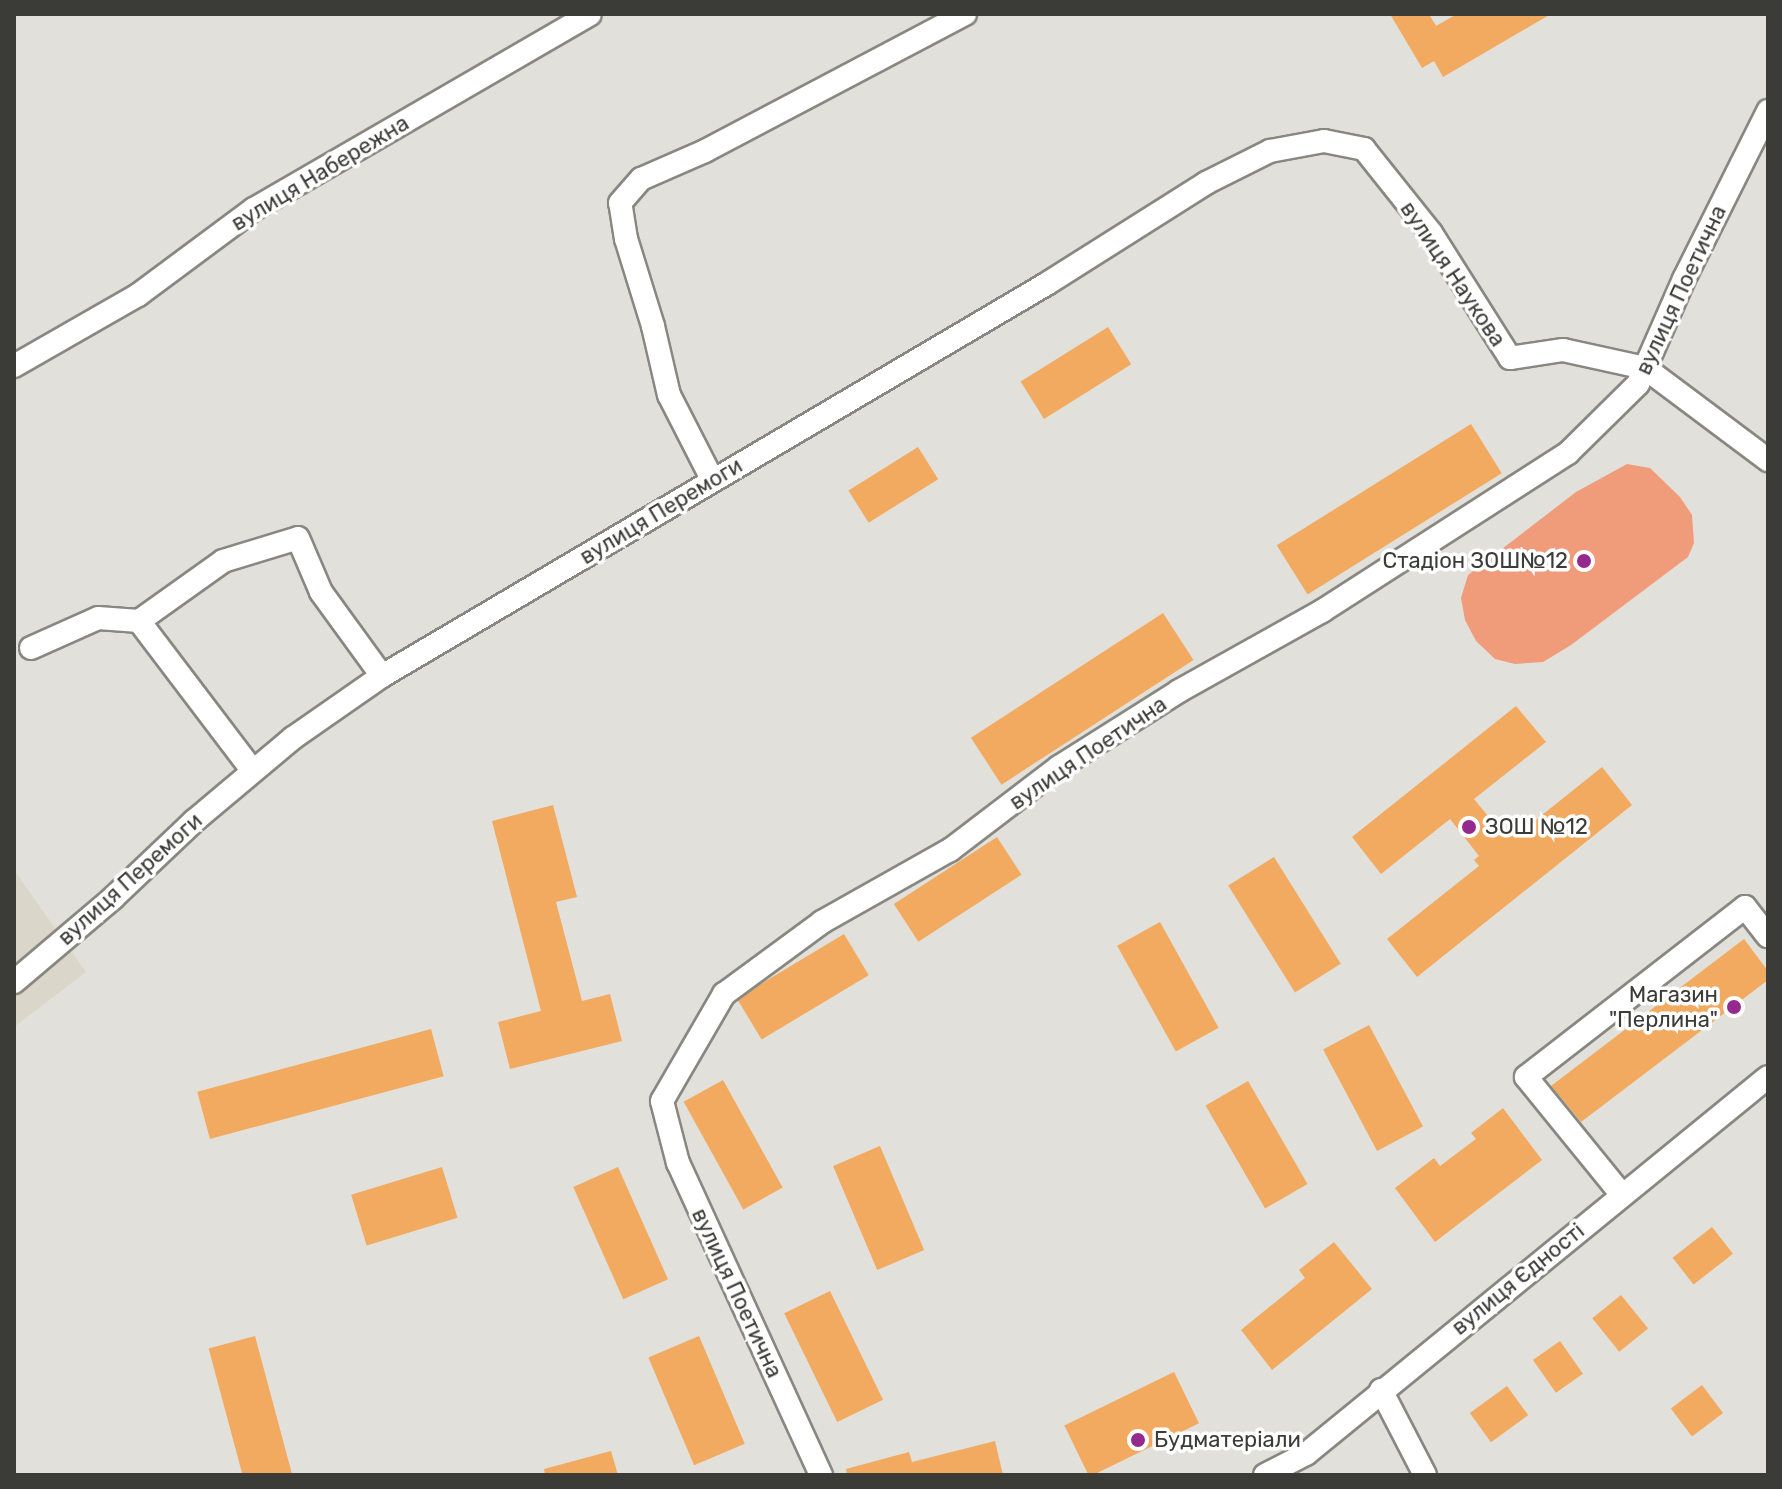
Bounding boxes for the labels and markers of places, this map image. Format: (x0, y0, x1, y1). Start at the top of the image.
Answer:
place label: Стадіон ЗОШ№12 (1383, 548, 1568, 574)
marker: Стадіон ЗОШ№12 (1575, 552, 1593, 570)
place label: ЗОШ №12 (1485, 814, 1588, 840)
marker: ЗОШ №12 (1460, 818, 1478, 836)
place label: Магазин "Перлина" (1609, 981, 1718, 1032)
marker: Магазин "Перлина" (1725, 998, 1743, 1016)
place label: Будматеріали (1154, 1427, 1301, 1453)
marker: Будматеріали (1129, 1431, 1147, 1449)

